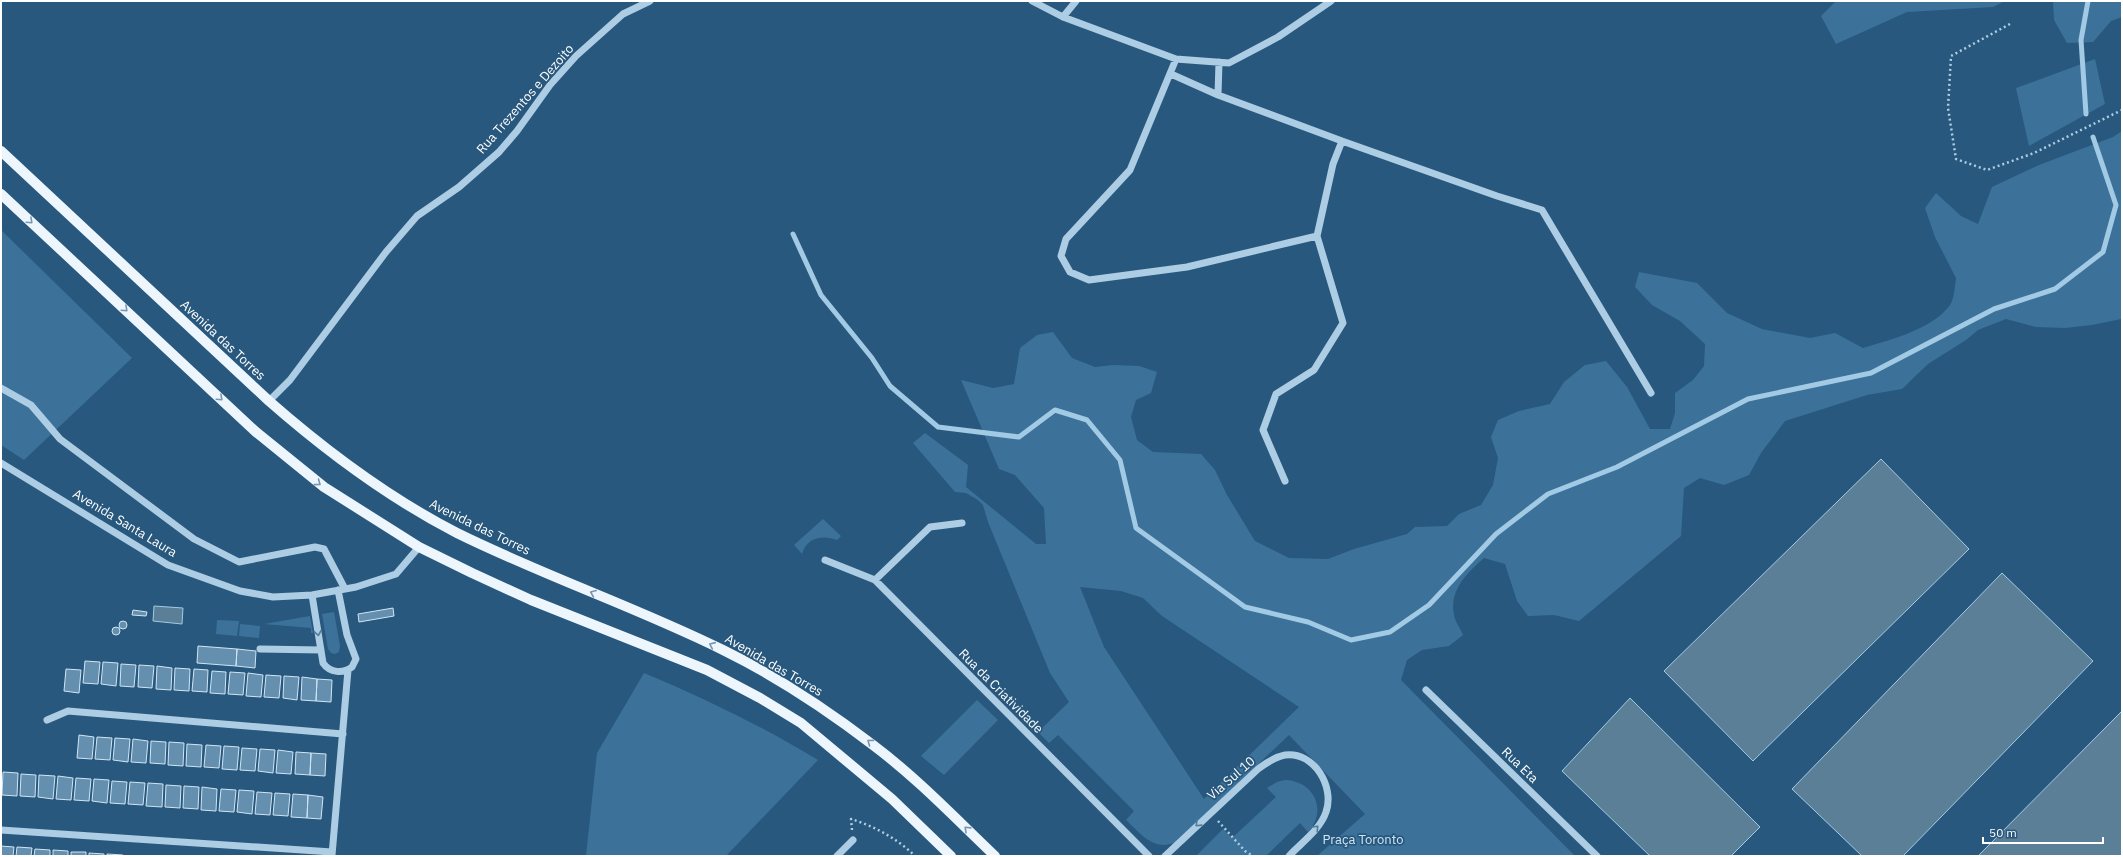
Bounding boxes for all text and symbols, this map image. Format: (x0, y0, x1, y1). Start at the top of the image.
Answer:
street label: Rua Trezentos e Dezoito (473, 41, 577, 157)
one-way arrow (25, 216, 32, 223)
street label: Avenida das Torres (177, 296, 269, 384)
one-way arrow (120, 305, 127, 312)
one-way arrow (215, 393, 223, 401)
one-way arrow (314, 478, 321, 485)
street label: Avenida Santa Laura (70, 485, 180, 561)
street label: Avenida das Torres (427, 495, 533, 559)
one-way arrow (589, 589, 596, 597)
one-way arrow (313, 630, 322, 636)
street label: Avenida das Torres (722, 630, 826, 700)
one-way arrow (708, 642, 716, 650)
street label: Rua da Criatividade (955, 645, 1047, 737)
one-way arrow (867, 740, 874, 747)
street label: Rua Eta (1498, 743, 1542, 787)
street label: Via Sul 10 (1203, 752, 1259, 804)
one-way arrow (1195, 819, 1203, 827)
scale bar (1983, 819, 2103, 845)
one-way arrow (1311, 825, 1319, 833)
text: 50 m (1989, 825, 2017, 840)
one-way arrow (964, 826, 972, 834)
park label: Praça Toronto (1323, 831, 1404, 848)

